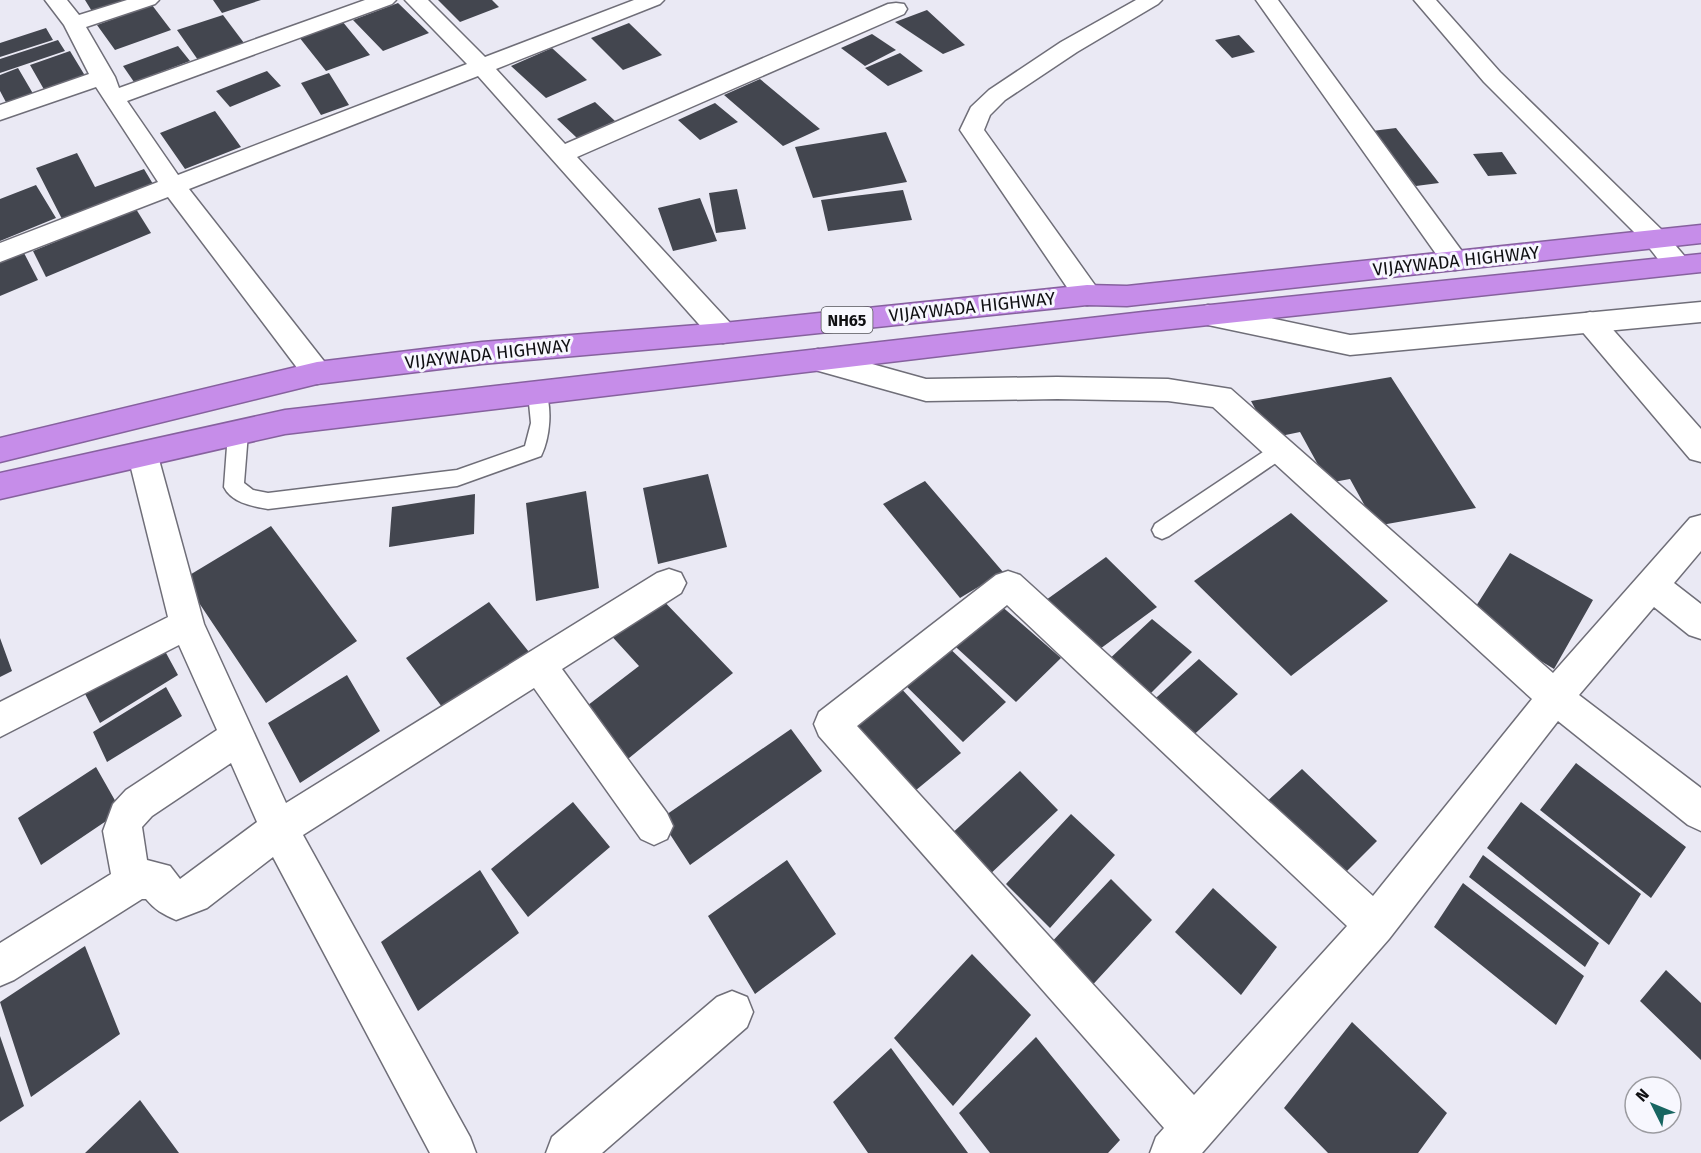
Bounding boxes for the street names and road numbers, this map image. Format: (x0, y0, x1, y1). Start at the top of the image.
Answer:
street label: VIJAYWADA HIGHWAY (1372, 241, 1540, 281)
street label: VIJAYWADA HIGHWAY (888, 287, 1056, 327)
road number: NH65 (822, 307, 872, 333)
street label: VIJAYWADA HIGHWAY (404, 334, 572, 374)

